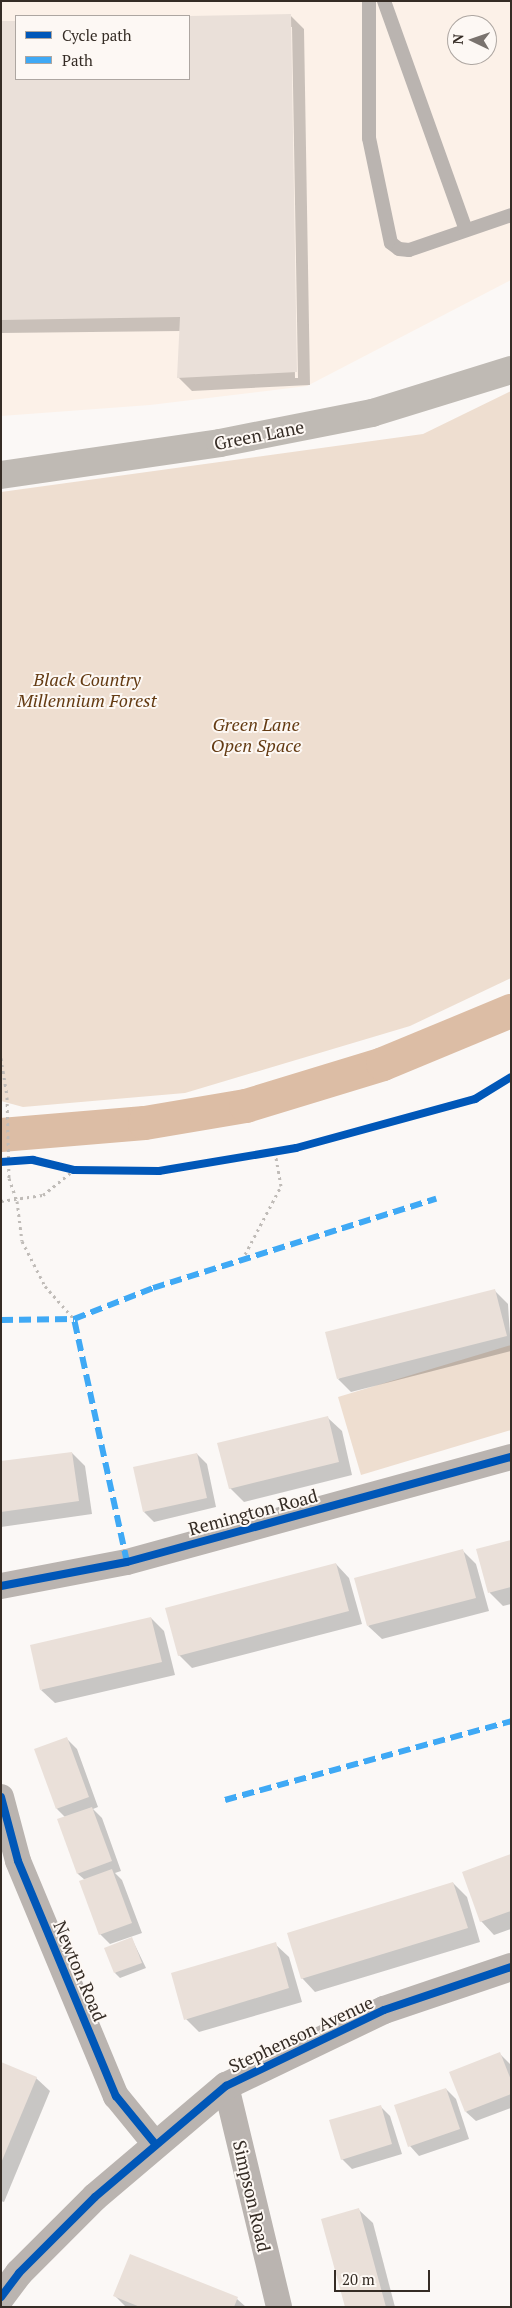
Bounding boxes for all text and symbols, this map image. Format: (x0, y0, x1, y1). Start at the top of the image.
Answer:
legend (15, 15, 190, 80)
north arrow (447, 15, 497, 65)
text: Cycle path (62, 25, 132, 45)
text: N (448, 33, 467, 45)
text: Path (62, 50, 93, 70)
street label: Green Lane (212, 416, 306, 454)
park label: Black Country Millennium Forest (17, 669, 157, 712)
park label: Green Lane Open Space (211, 714, 301, 756)
street label: Remington Road (186, 1484, 320, 1540)
street label: Newton Road (49, 1917, 111, 2025)
street label: Stephenson Avenue (225, 1991, 377, 2077)
street label: Simpson Road (229, 2138, 275, 2254)
scale bar (337, 2260, 433, 2292)
text: 20 m (342, 2269, 375, 2289)

